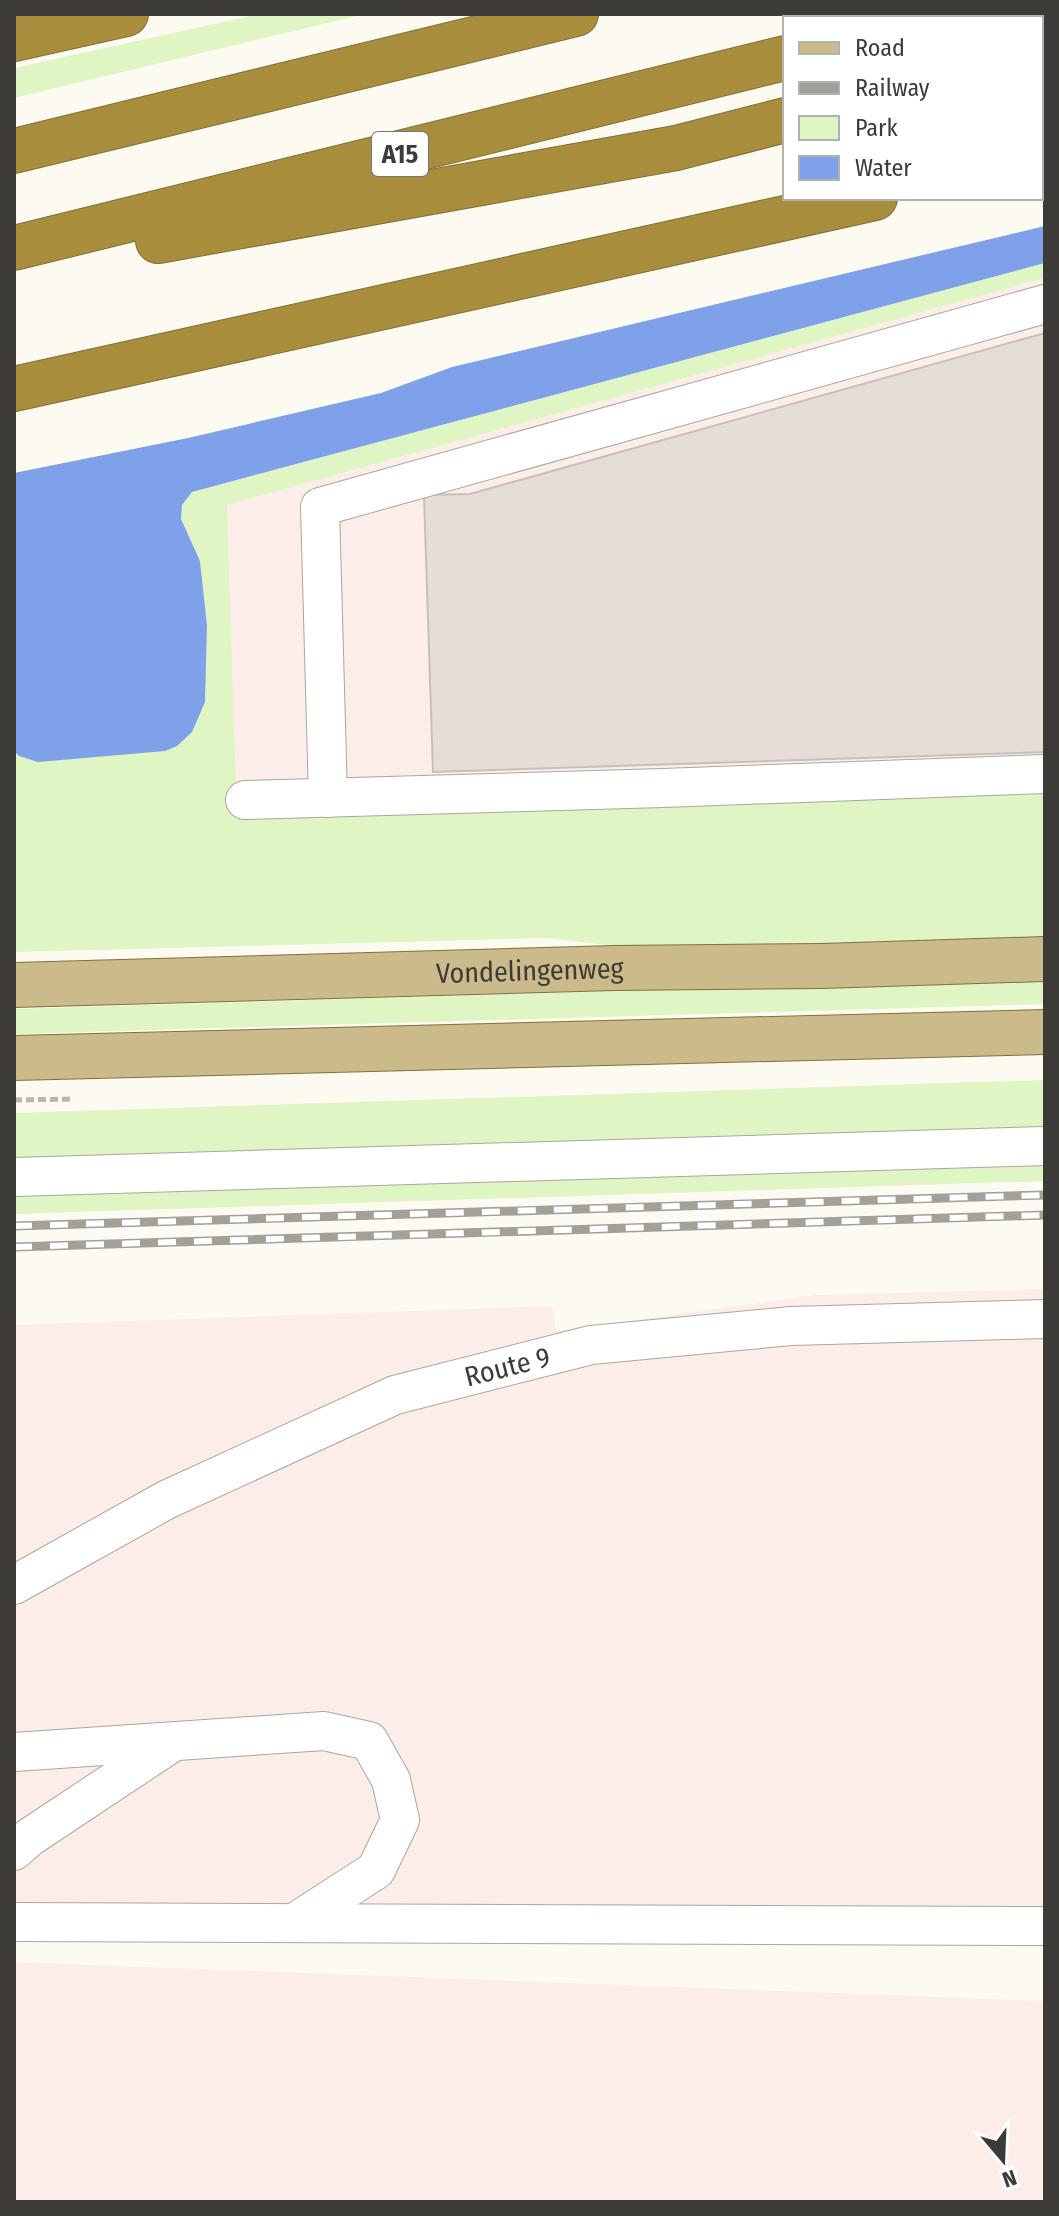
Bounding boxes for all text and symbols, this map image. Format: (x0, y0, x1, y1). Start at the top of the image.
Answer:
legend (783, 16, 1043, 200)
text: Road (855, 34, 905, 62)
text: Railway (855, 74, 930, 102)
text: Park (855, 114, 898, 142)
road number: A15 (372, 132, 428, 176)
text: Water (855, 154, 912, 182)
street label: Vondelingenweg (435, 952, 625, 990)
street label: Route 9 (461, 1340, 554, 1394)
north arrow (963, 2120, 1043, 2200)
text: N (999, 2164, 1020, 2193)

